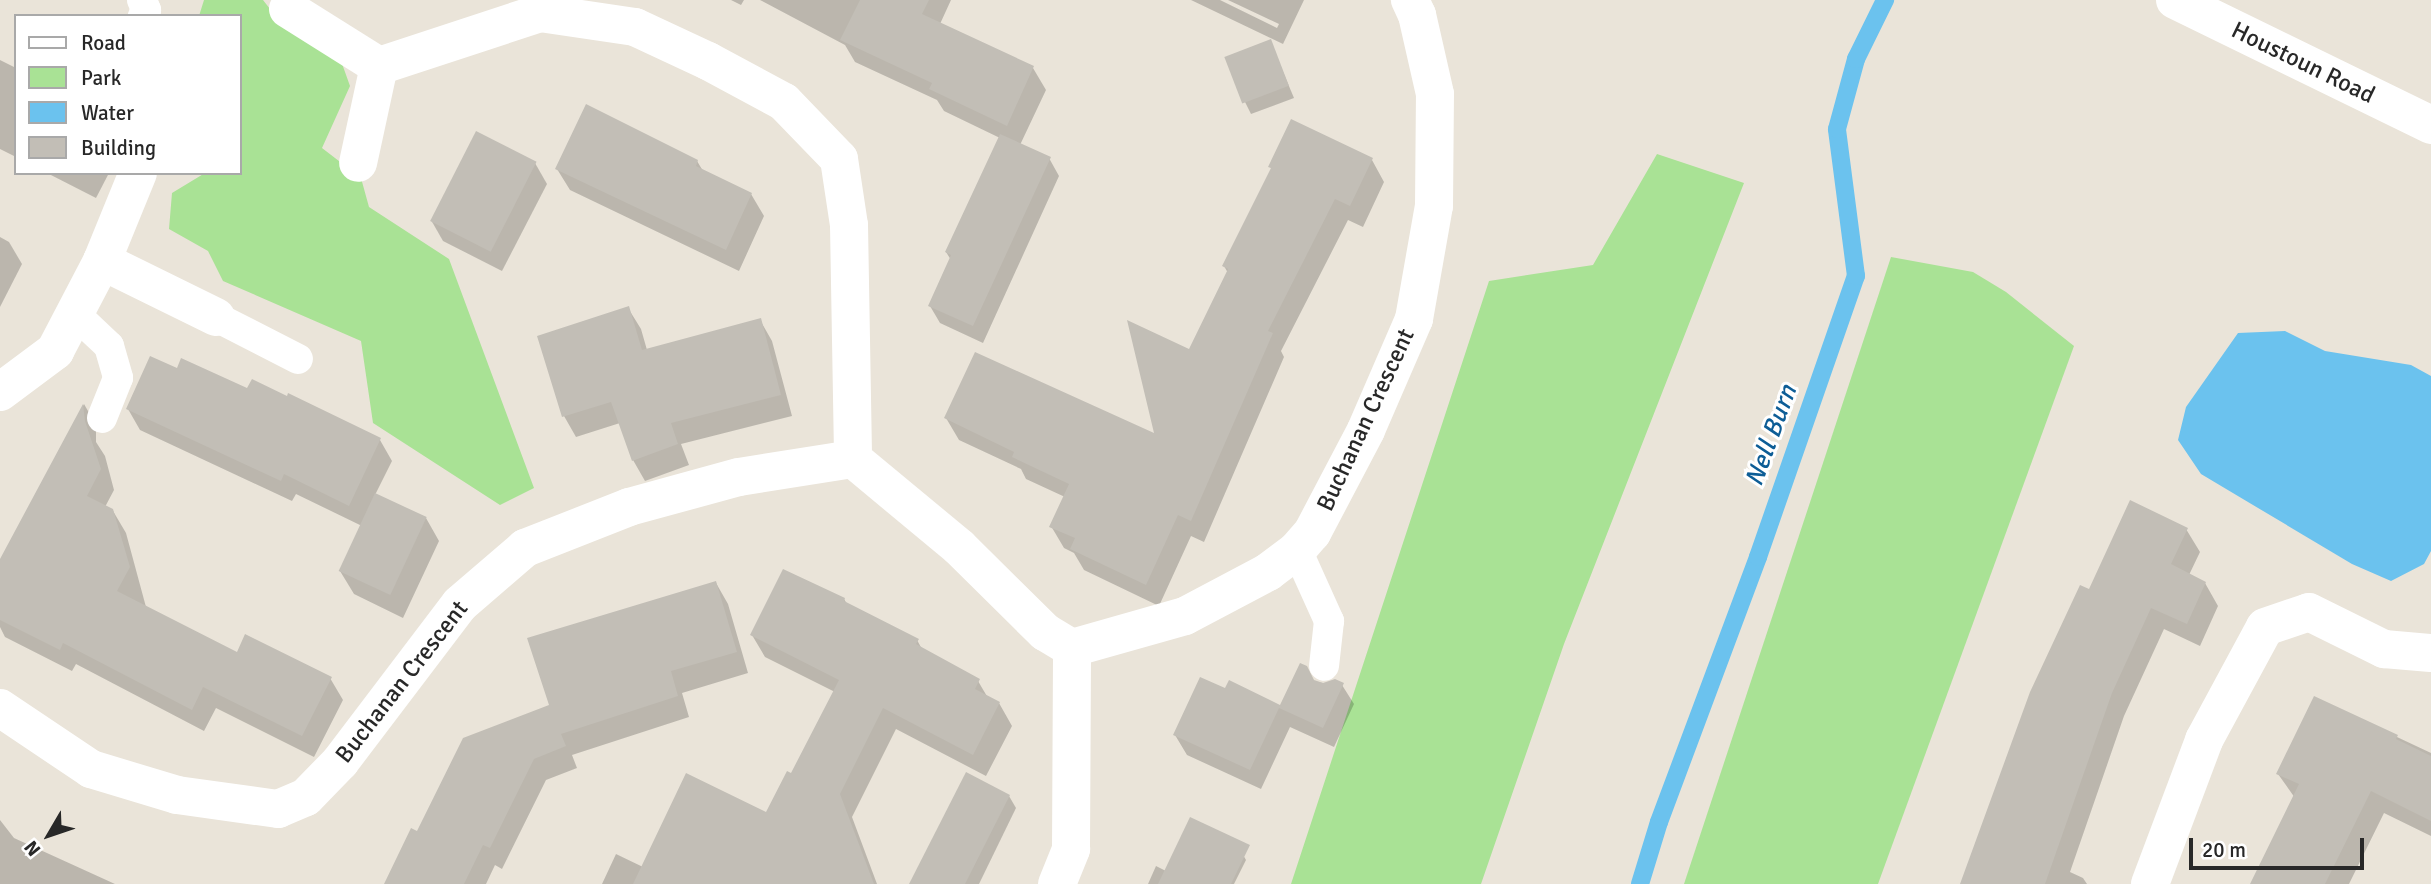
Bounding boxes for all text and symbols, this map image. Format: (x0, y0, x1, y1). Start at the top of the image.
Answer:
legend (14, 14, 242, 175)
street label: Houstoun Road (2227, 16, 2379, 110)
text: Road (81, 30, 126, 56)
text: Park (81, 65, 121, 91)
text: Water (81, 100, 134, 126)
text: Building (81, 135, 156, 161)
street label: Buchanan Crescent (1311, 324, 1421, 516)
water label: Nell Burn (1739, 381, 1805, 491)
street label: Buchanan Crescent (330, 595, 474, 769)
north arrow (14, 800, 84, 870)
scale bar (2193, 824, 2368, 868)
text: N (19, 836, 46, 861)
text: 20 m (2202, 837, 2246, 863)

